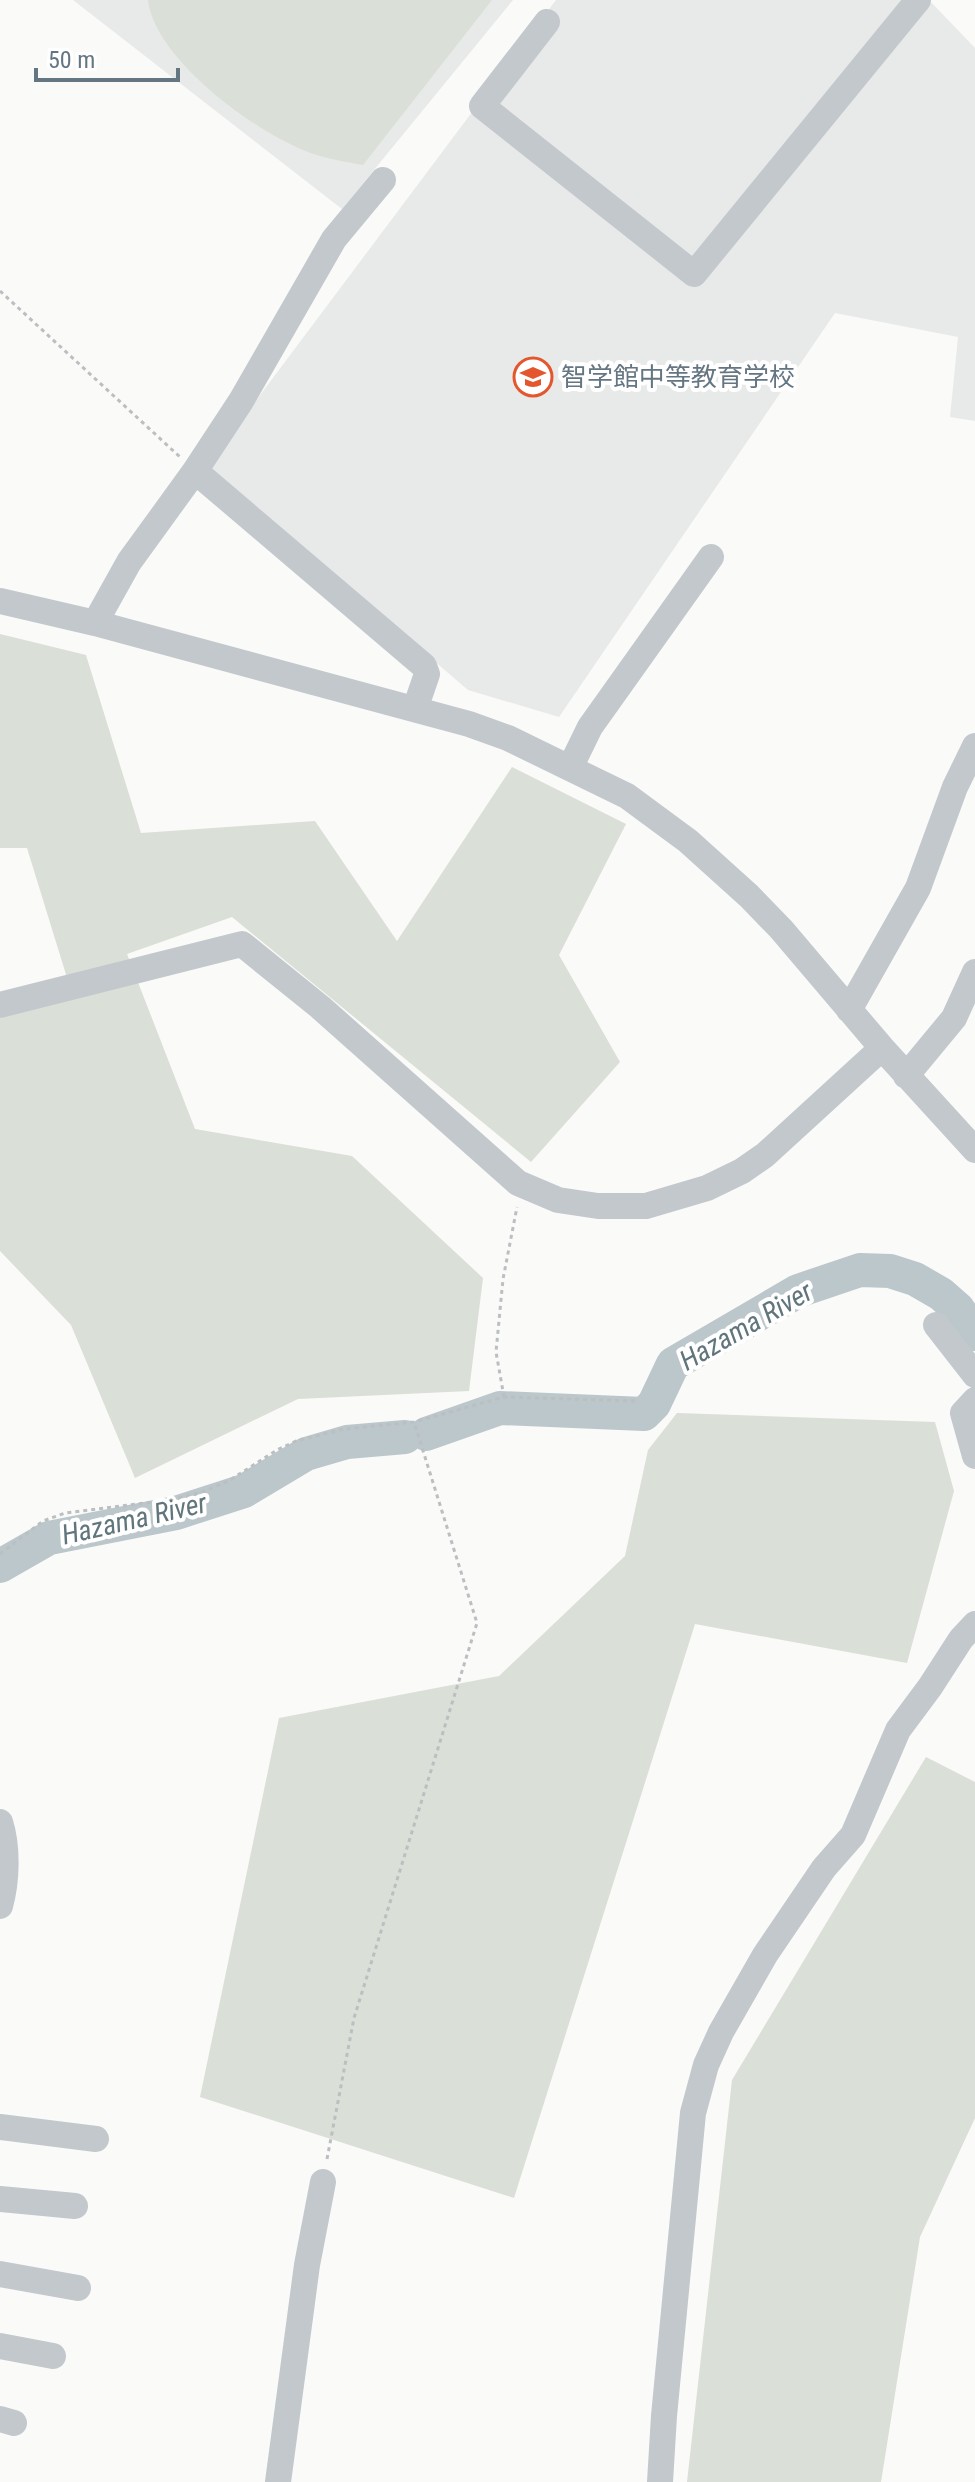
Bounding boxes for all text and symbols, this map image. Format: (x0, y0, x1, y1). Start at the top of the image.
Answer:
scale bar (36, 32, 178, 82)
text: 50 m (48, 46, 95, 74)
school or university icon: 智学館中等教育学校 (512, 356, 554, 398)
place label: 智学館中等教育学校 (561, 362, 795, 392)
water label: Hazama River (674, 1274, 819, 1377)
water label: Hazama River (58, 1486, 210, 1552)

